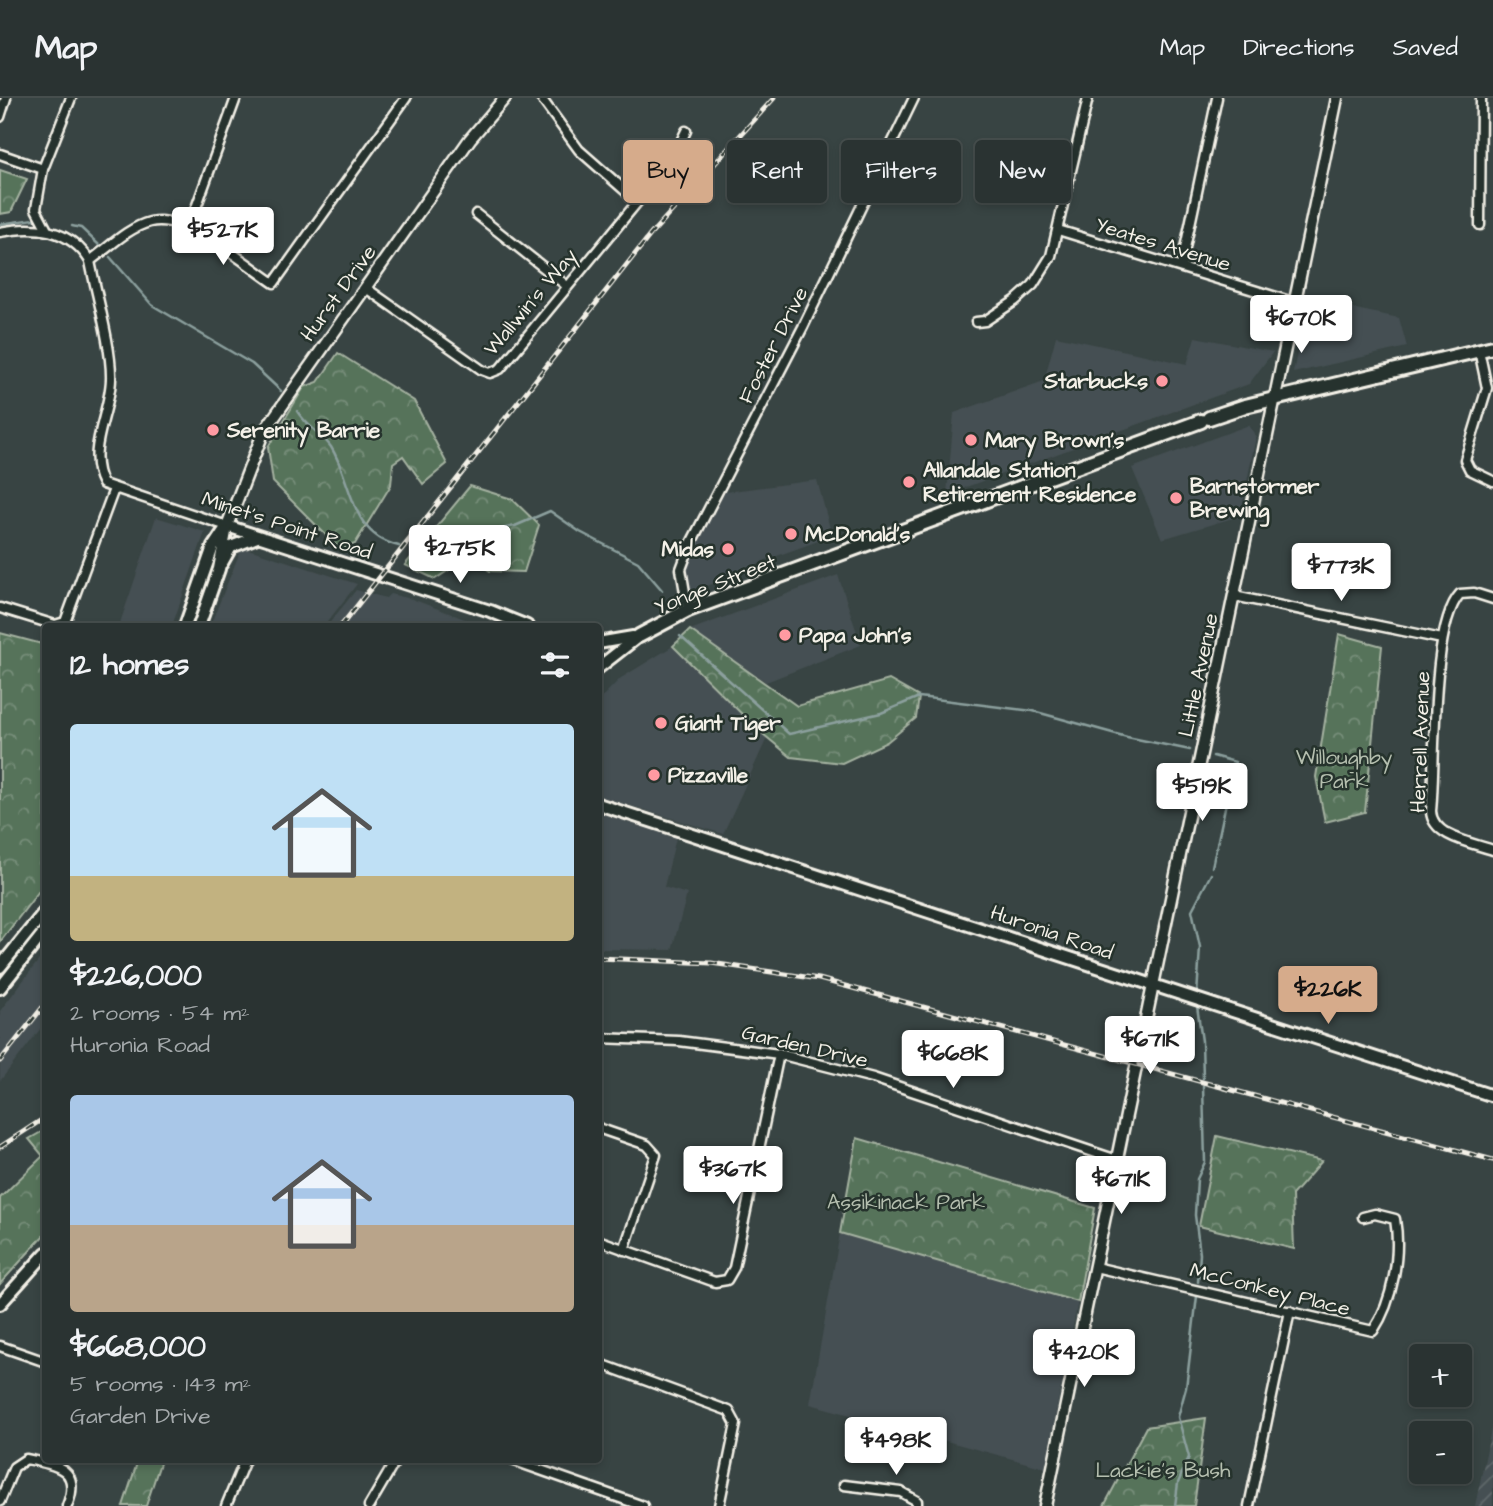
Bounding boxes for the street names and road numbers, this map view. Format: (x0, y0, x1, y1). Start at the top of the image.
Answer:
street label: Yeates Avenue (1092, 210, 1234, 279)
street label: Hurst Drive (293, 239, 383, 348)
street label: Wallwin's Way (477, 242, 586, 363)
street label: Foster Drive (732, 282, 815, 409)
street label: Minet's Point Road (198, 484, 376, 567)
street label: Yonge Street (650, 547, 782, 624)
street label: Little Avenue (1171, 610, 1226, 740)
street label: Herrell Avenue (1404, 671, 1437, 813)
street label: Huronia Road (987, 898, 1117, 967)
street label: Garden Drive (739, 1018, 871, 1075)
street label: McConkey Place (1186, 1256, 1353, 1325)

